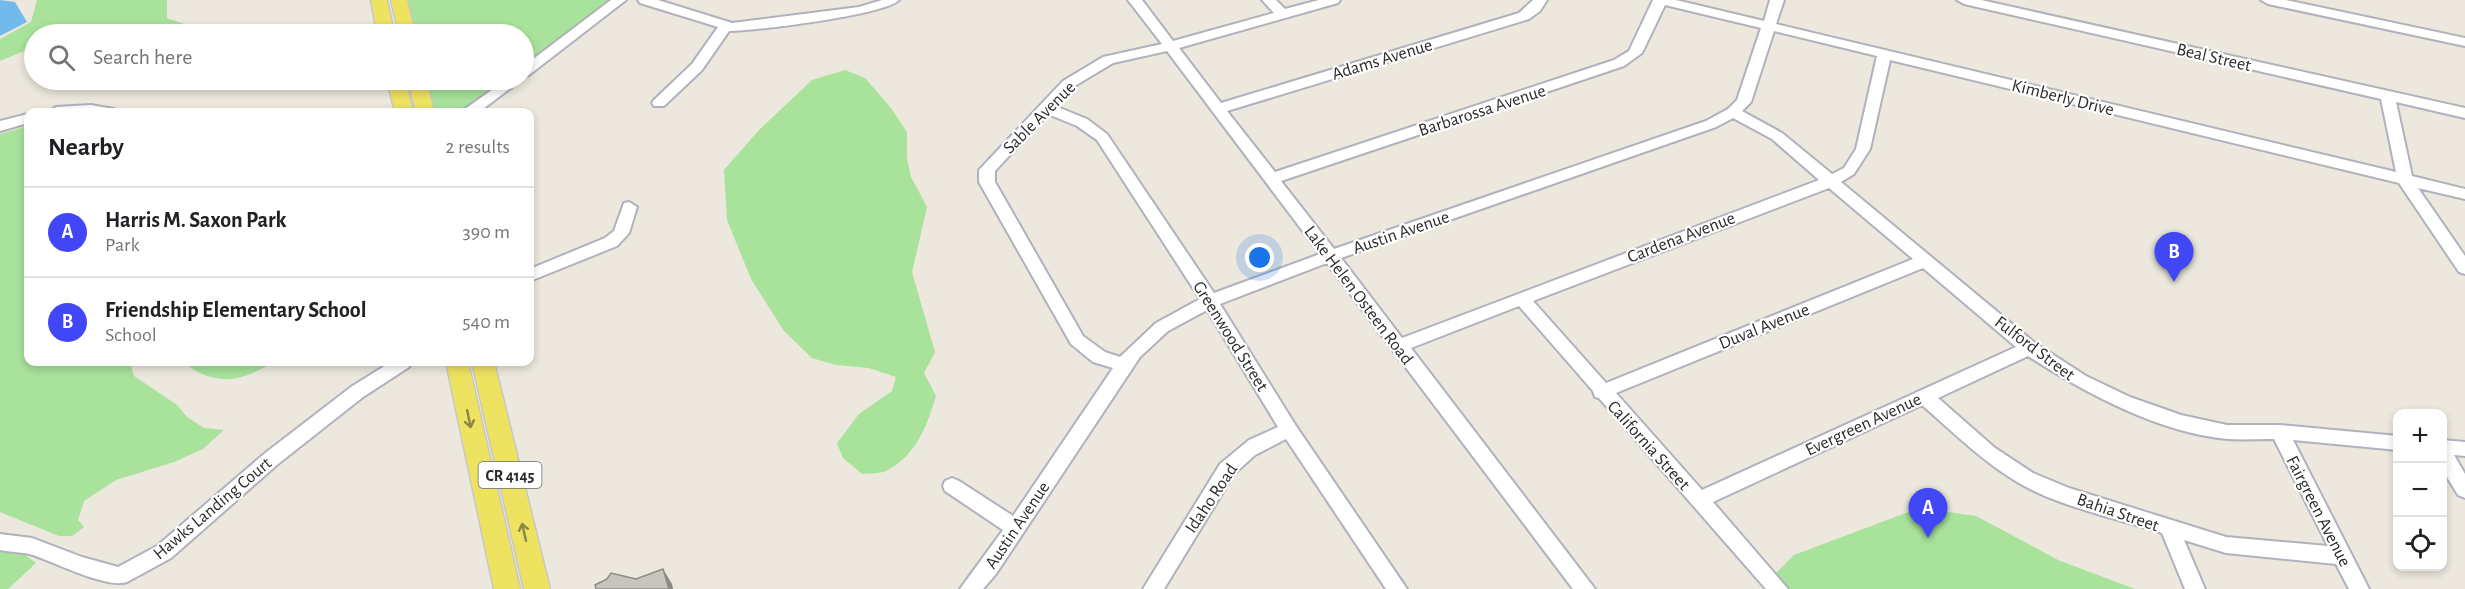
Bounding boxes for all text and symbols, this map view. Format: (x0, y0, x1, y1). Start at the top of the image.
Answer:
search box (24, 24, 534, 90)
street label: Adams Avenue (1330, 36, 1435, 84)
icon: search (45, 41, 78, 74)
street label: Beal Street (2175, 41, 2253, 75)
text: Search here (93, 46, 192, 68)
street label: Kimberly Drive (2010, 77, 2116, 119)
street label: Sable Avenue (1000, 78, 1079, 157)
street label: Barbarossa Avenue (1416, 82, 1548, 140)
text: Nearby (48, 134, 124, 160)
text: 2 results (446, 137, 510, 157)
street label: Austin Avenue (1351, 208, 1452, 258)
text: Harris M. Saxon Park (105, 209, 286, 231)
street label: Cardena Avenue (1625, 209, 1738, 267)
text: A (62, 222, 74, 242)
text: 390 m (463, 222, 510, 242)
street label: Lake Helen Osteen Road (1300, 223, 1416, 368)
pin: B (2154, 232, 2194, 282)
text: Park (105, 235, 140, 255)
your location (1245, 243, 1274, 272)
street label: Greenwood Street (1189, 278, 1271, 395)
text: Friendship Elementary School (105, 299, 366, 321)
street label: Duval Avenue (1716, 301, 1812, 353)
text: B (62, 312, 73, 332)
text: 540 m (462, 312, 510, 332)
street label: Fulford Street (1991, 313, 2078, 385)
text: School (105, 325, 157, 345)
street label: Evergreen Avenue (1803, 390, 1924, 460)
street label: California Street (1604, 398, 1693, 494)
one-way arrow (464, 409, 476, 428)
map controls (2393, 409, 2447, 571)
button: + (2393, 409, 2447, 463)
street label: Fairgreen Avenue (2282, 453, 2354, 570)
street label: Hawks Landing Court (150, 454, 275, 563)
street label: Idaho Road (1182, 461, 1241, 536)
road number: CR 4145 (478, 462, 542, 488)
button: − (2393, 463, 2447, 517)
street label: Austin Avenue (982, 479, 1053, 572)
pin: A (1908, 488, 1948, 538)
street label: Bahia Street (2074, 491, 2161, 535)
button: locate (2393, 517, 2447, 571)
one-way arrow (517, 523, 529, 542)

